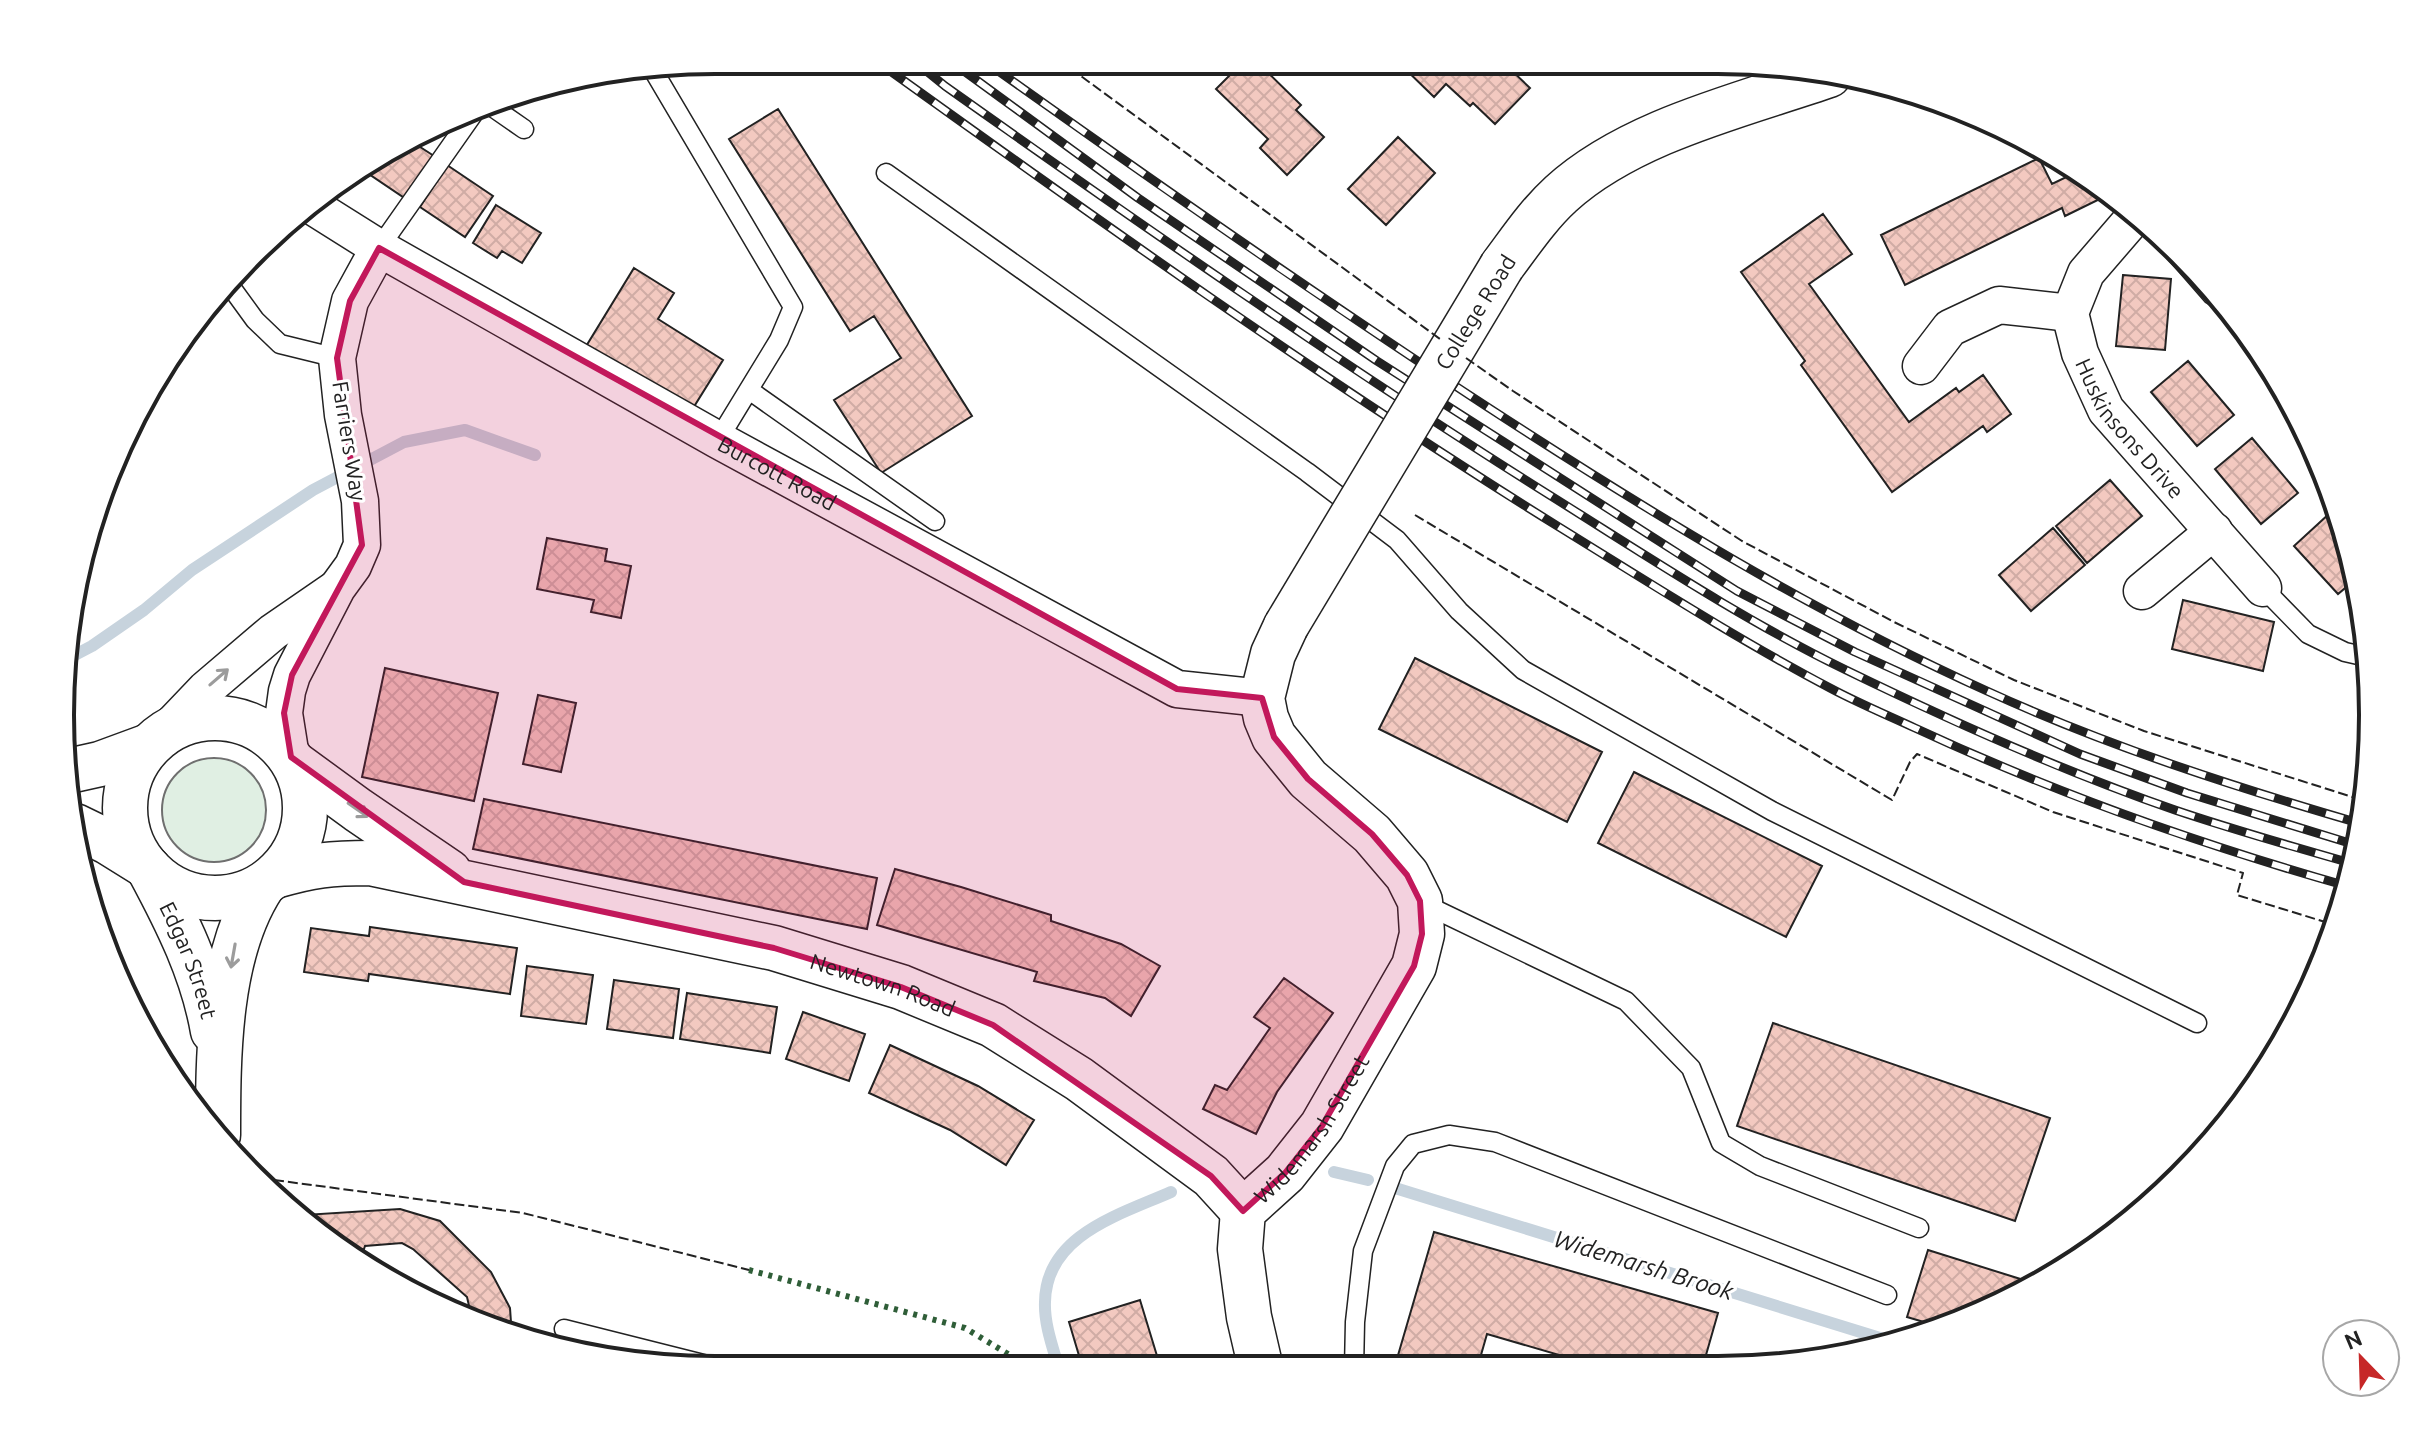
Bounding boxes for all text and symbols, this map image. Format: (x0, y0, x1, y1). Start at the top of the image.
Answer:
street label: College Road (1430, 250, 1520, 374)
street label: Huskinsons Drive (2072, 354, 2190, 503)
street label: Farriers Way (328, 379, 372, 503)
street label: Burcott Road (714, 430, 841, 515)
one-way arrow (208, 669, 229, 687)
one-way arrow (347, 802, 369, 818)
street label: Edgar Street (156, 897, 223, 1021)
one-way arrow (224, 943, 239, 969)
street label: Newtown Road (808, 947, 959, 1021)
street label: Widemarsh Street (1248, 1049, 1373, 1208)
water label: Widemarsh Brook (1551, 1225, 1738, 1305)
north arrow (2321, 1318, 2401, 1398)
text: N (2341, 1324, 2365, 1354)

